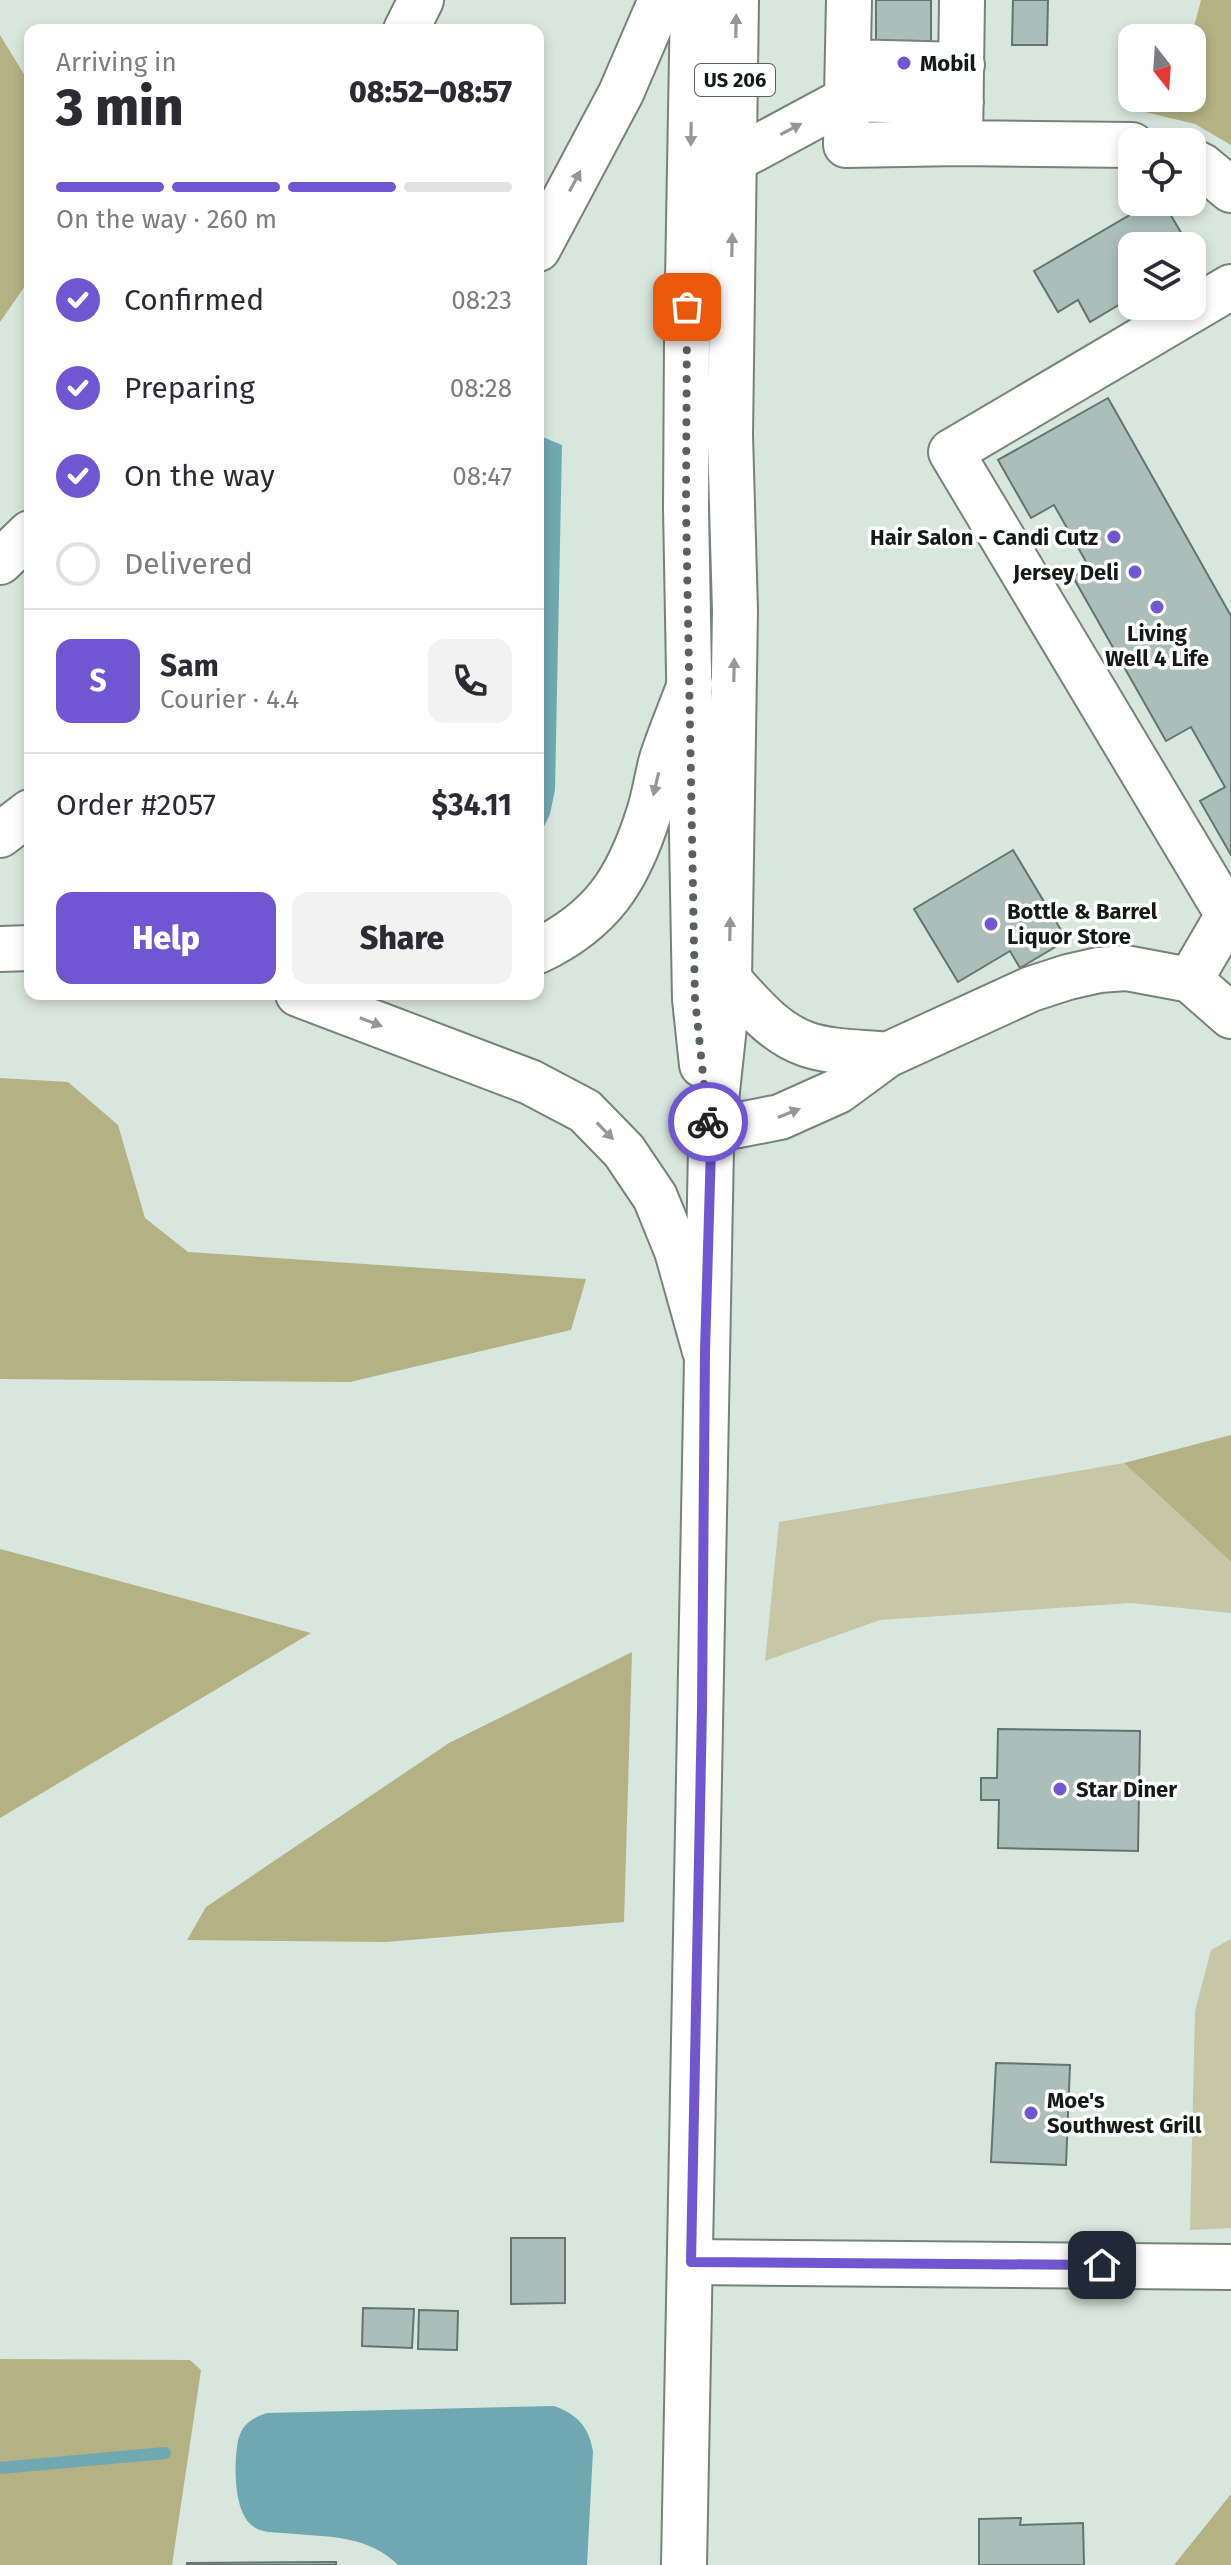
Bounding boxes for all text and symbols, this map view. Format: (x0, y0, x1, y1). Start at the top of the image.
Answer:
one-way arrow (730, 13, 742, 38)
north arrow (1118, 24, 1206, 112)
map controls (1118, 24, 1206, 320)
text: Arriving in (56, 47, 177, 78)
place label: Mobil (920, 50, 976, 77)
marker: Mobil (895, 54, 913, 72)
road number: US 206 (695, 64, 775, 96)
text: 08:52–08:57 (349, 74, 512, 110)
text: 3 min (56, 76, 184, 139)
one-way arrow (684, 122, 697, 147)
one-way arrow (779, 123, 802, 136)
button: locate (1118, 128, 1206, 216)
one-way arrow (568, 169, 582, 192)
text: On the way · 260 m (56, 204, 277, 235)
one-way arrow (726, 232, 738, 257)
button: layers (1118, 232, 1206, 320)
pin (653, 273, 721, 341)
icon: check (56, 278, 100, 322)
text: Confirmed (124, 282, 264, 318)
text: 08:23 (451, 285, 512, 316)
icon: bag (665, 285, 709, 329)
icon: check (56, 366, 100, 410)
text: Preparing (124, 370, 255, 406)
text: 08:28 (450, 373, 512, 404)
icon: check (56, 454, 100, 498)
text: On the way (124, 458, 275, 494)
text: 08:47 (452, 461, 512, 492)
place label: Hair Salon - Candi Cutz (870, 524, 1098, 551)
marker: Hair Salon - Candi Cutz (1105, 528, 1123, 546)
text: Delivered (124, 546, 253, 582)
place label: Jersey Deli (1012, 559, 1119, 586)
marker: Jersey Deli (1126, 563, 1144, 581)
marker: Living Well 4 Life (1148, 598, 1166, 616)
place label: Living Well 4 Life (1105, 620, 1209, 672)
button: phone (428, 639, 512, 723)
text: Sam (160, 648, 219, 684)
one-way arrow (728, 657, 741, 682)
text: S (89, 663, 107, 699)
text: Courier · 4.4 (160, 684, 299, 715)
one-way arrow (649, 772, 662, 797)
text: Order #2057 (56, 787, 216, 823)
text: $34.11 (432, 787, 512, 823)
button: Help (56, 892, 276, 984)
button: Share (292, 892, 512, 984)
place label: Bottle & Barrel Liquor Store (1007, 898, 1158, 950)
marker: Bottle & Barrel Liquor Store (982, 915, 1000, 933)
one-way arrow (724, 916, 736, 941)
one-way arrow (359, 1016, 383, 1029)
courier (668, 1082, 748, 1162)
icon: bike (686, 1100, 730, 1144)
one-way arrow (777, 1106, 801, 1119)
one-way arrow (595, 1121, 613, 1140)
place label: Star Diner (1076, 1776, 1177, 1803)
marker: Star Diner (1051, 1780, 1069, 1798)
place label: Moe's Southwest Grill (1047, 2087, 1202, 2139)
marker: Moe's Southwest Grill (1022, 2104, 1040, 2122)
pin (1068, 2231, 1136, 2299)
icon: home (1080, 2243, 1124, 2287)

